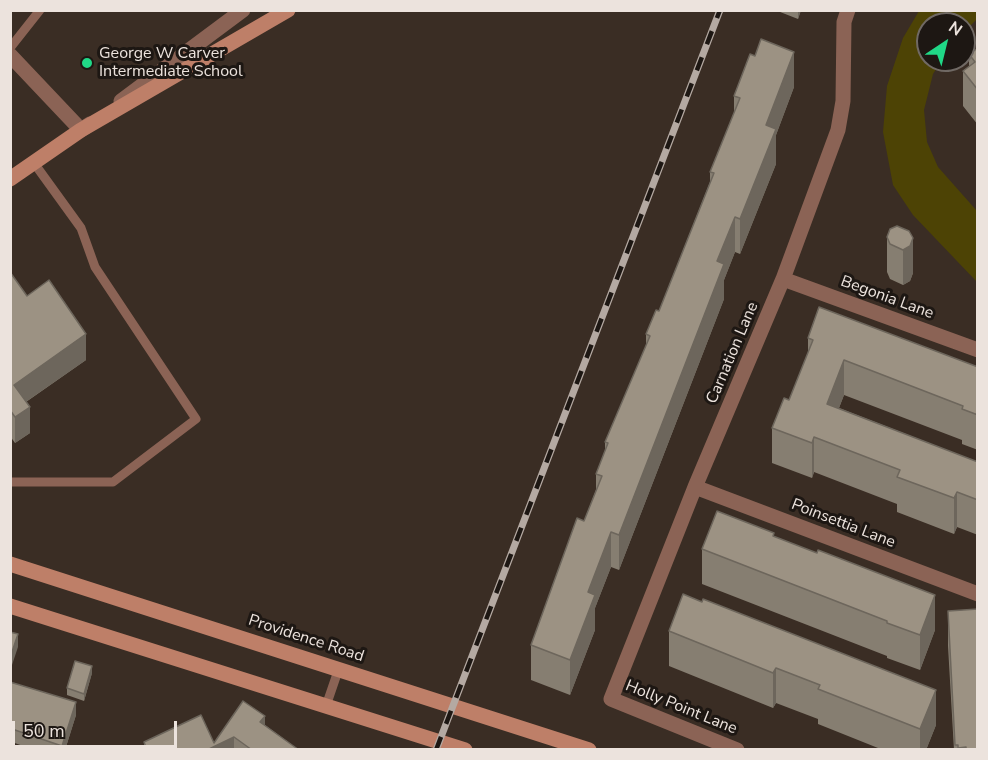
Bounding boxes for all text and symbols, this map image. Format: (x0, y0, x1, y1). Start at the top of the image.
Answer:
north arrow (916, 12, 976, 72)
text: N (944, 16, 966, 41)
place label: George W Carver Intermediate School (99, 44, 243, 82)
marker: George W Carver Intermediate School (80, 56, 94, 70)
street label: Begonia Lane (838, 272, 936, 324)
street label: Carnation Lane (703, 299, 763, 407)
street label: Poinsettia Lane (788, 495, 898, 553)
street label: Providence Road (246, 611, 366, 667)
street label: Holly Point Lane (622, 677, 740, 739)
scale bar (15, 709, 180, 747)
text: 50 m (23, 719, 65, 743)

